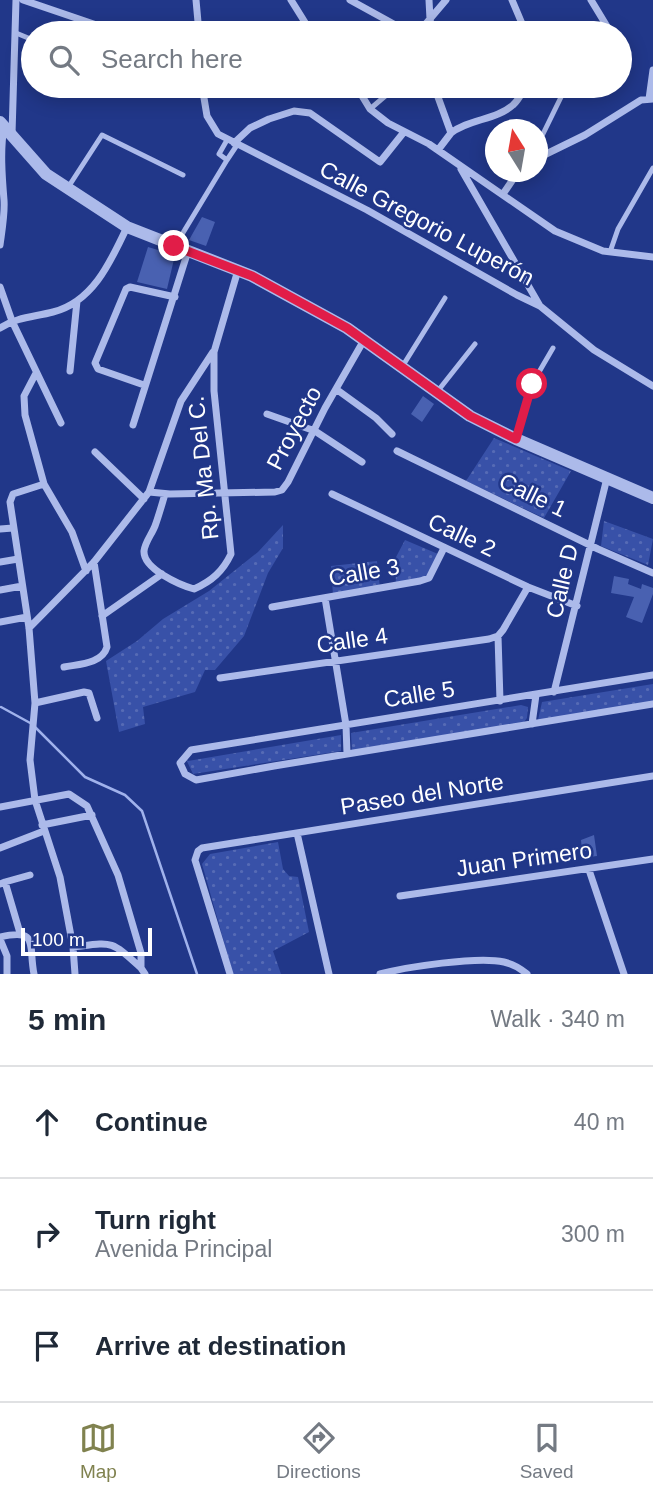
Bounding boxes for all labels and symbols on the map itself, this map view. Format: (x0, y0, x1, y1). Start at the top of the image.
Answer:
north arrow (485, 119, 548, 182)
street label: Calle Gregorio Luperón (315, 155, 539, 291)
route end (158, 230, 189, 261)
route start (516, 368, 547, 399)
street label: Proyecto (261, 382, 327, 474)
street label: Rp. Ma Del C. (183, 395, 223, 541)
street label: Calle 1 (495, 468, 571, 522)
street label: Calle 2 (424, 508, 500, 562)
street label: Calle D (541, 541, 583, 621)
street label: Calle 3 (326, 553, 402, 591)
street label: Calle 4 (315, 622, 389, 658)
street label: Calle 5 (382, 676, 456, 712)
street label: Paseo del Norte (339, 768, 505, 820)
street label: Juan Primero (454, 837, 594, 881)
scale bar (21, 925, 152, 957)

